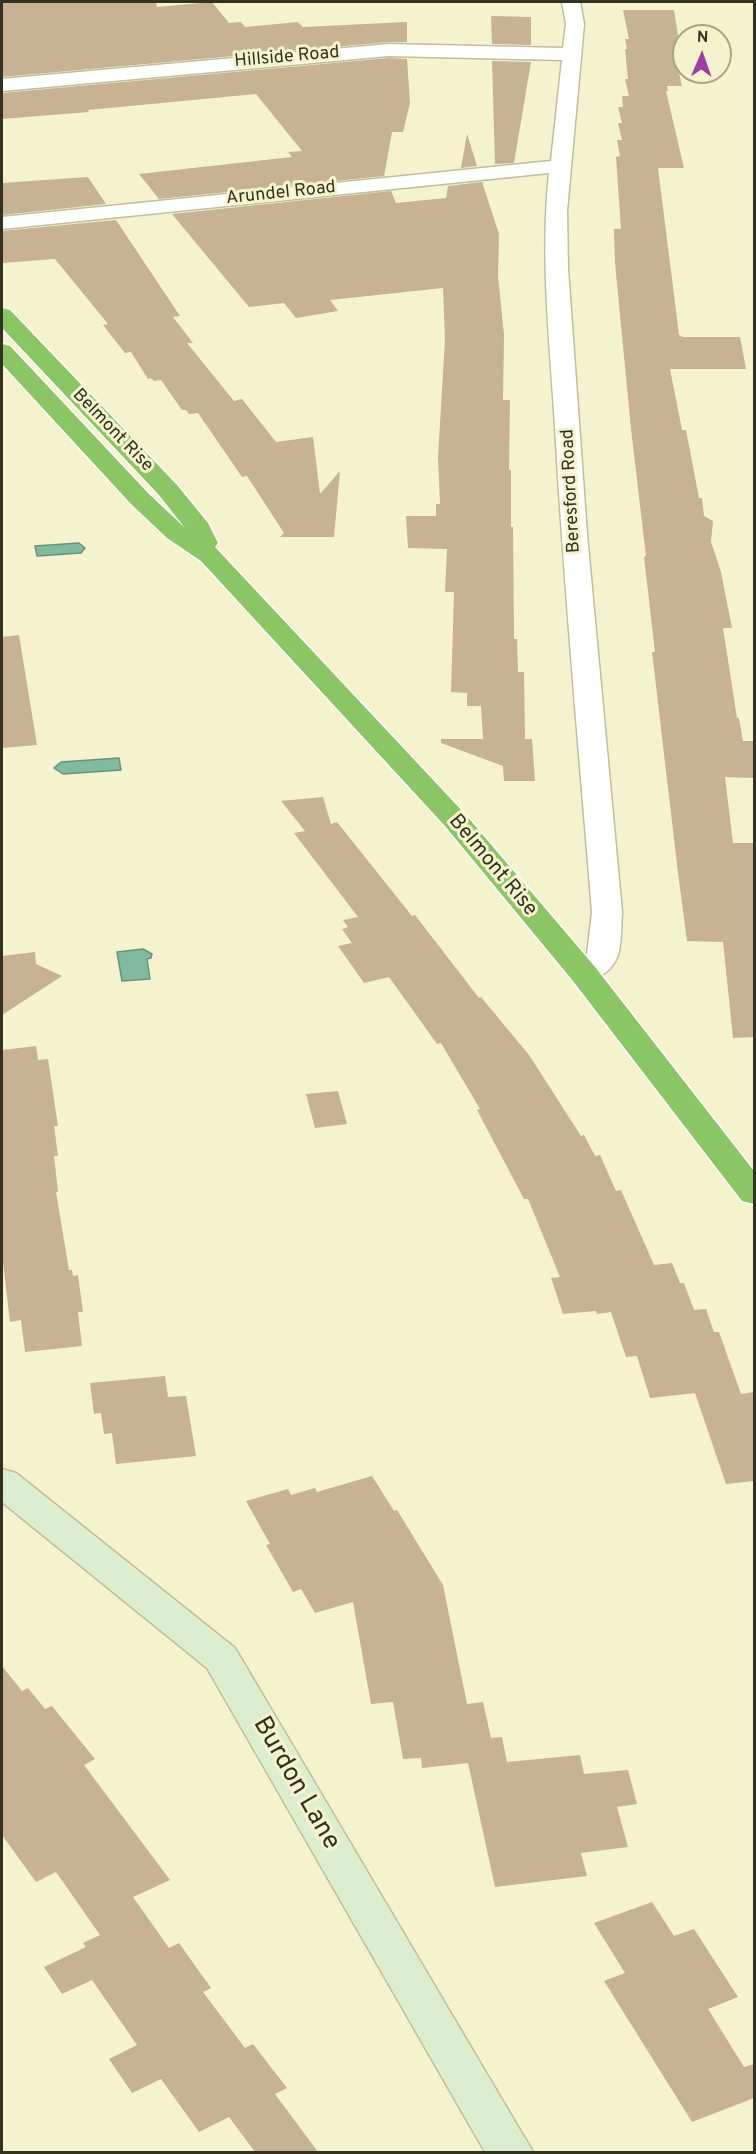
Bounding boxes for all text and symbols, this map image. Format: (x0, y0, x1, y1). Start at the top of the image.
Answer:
north arrow (672, 24, 732, 84)
text: N (696, 28, 709, 48)
street label: Hillside Road (234, 43, 340, 73)
street label: Arundel Road (225, 178, 337, 210)
street label: Belmont Rise (67, 385, 157, 477)
street label: Beresford Road (558, 428, 586, 554)
street label: Belmont Rise (442, 810, 542, 922)
street label: Burdon Lane (244, 1712, 346, 1856)

